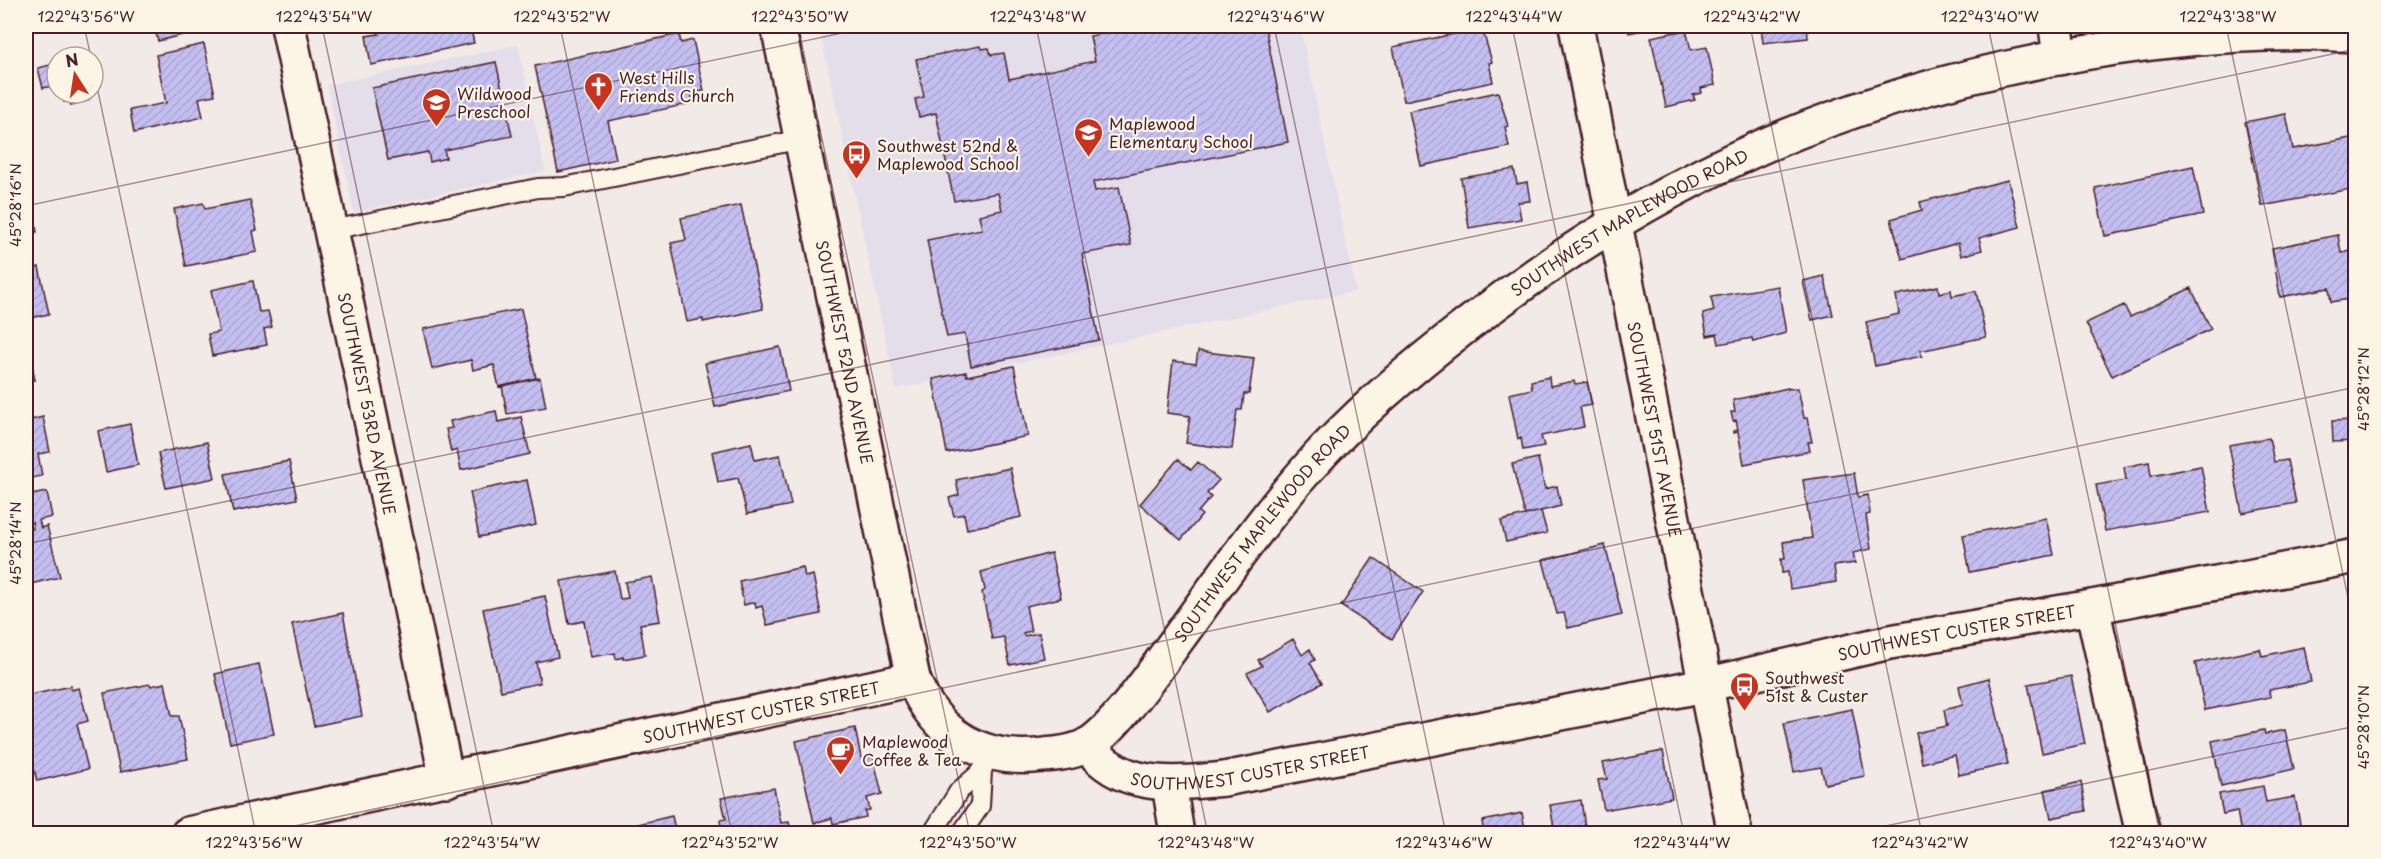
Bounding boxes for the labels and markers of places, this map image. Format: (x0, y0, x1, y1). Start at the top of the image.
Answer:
place label: West Hills Friends Church (619, 65, 735, 107)
church icon: West Hills Friends Church (582, 70, 614, 112)
place label: Wildwood Preschool (457, 81, 532, 123)
school or university icon: Wildwood Preschool (420, 86, 452, 128)
place label: Maplewood Elementary School (1109, 111, 1253, 153)
school or university icon: Maplewood Elementary School (1072, 116, 1104, 158)
place label: Southwest 52nd & Maplewood School (877, 133, 1019, 175)
bus stop icon: Southwest 52nd & Maplewood School (840, 138, 872, 180)
place label: Southwest 51st & Custer (1765, 665, 1868, 707)
bus stop icon: Southwest 51st & Custer (1728, 670, 1760, 712)
place label: Maplewood Coffee & Tea (862, 729, 961, 771)
cafe icon: Maplewood Coffee & Tea (825, 734, 857, 776)

